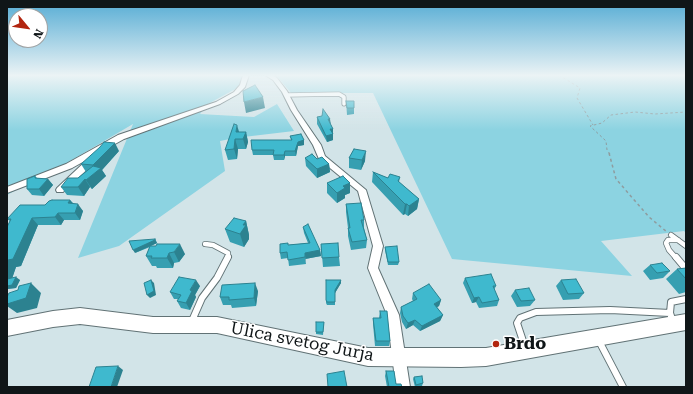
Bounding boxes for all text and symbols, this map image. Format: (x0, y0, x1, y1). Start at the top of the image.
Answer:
north arrow (8, 8, 48, 48)
text: N (30, 27, 46, 40)
street label: Ulica svetog Jurja (228, 318, 376, 366)
place label: Brdo (504, 334, 546, 354)
marker: Brdo (491, 339, 501, 349)

